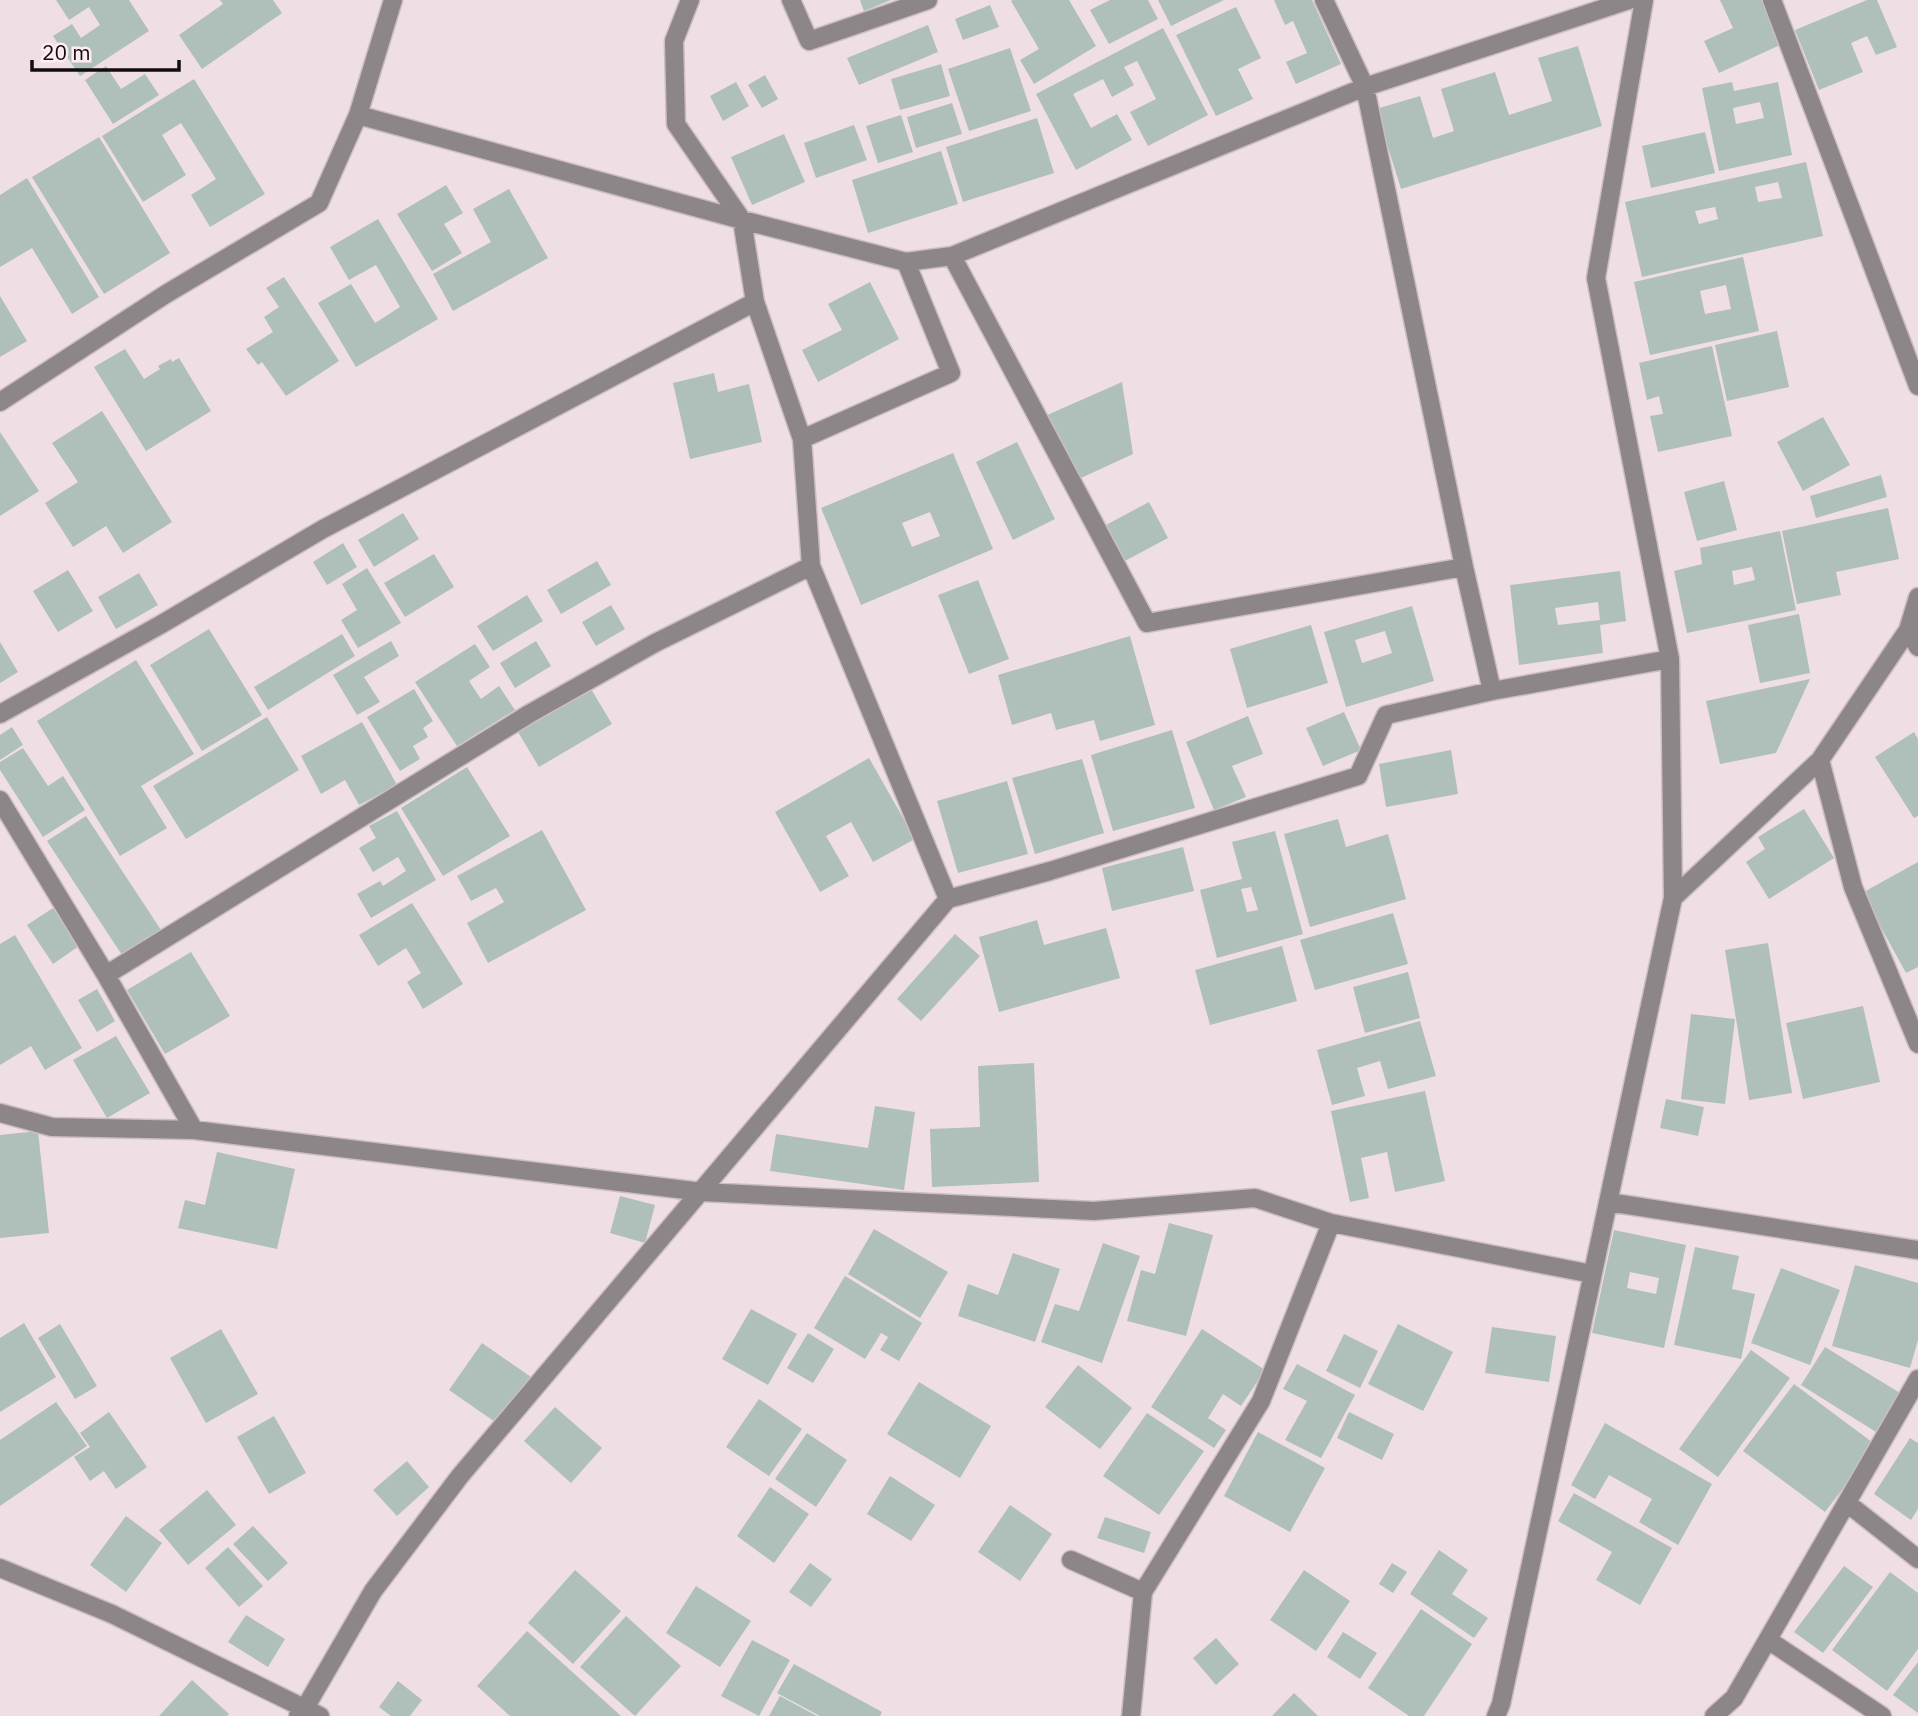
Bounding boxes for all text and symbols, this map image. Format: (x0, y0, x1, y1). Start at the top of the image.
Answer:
scale bar (32, 28, 178, 72)
text: 20 m (42, 38, 91, 66)

